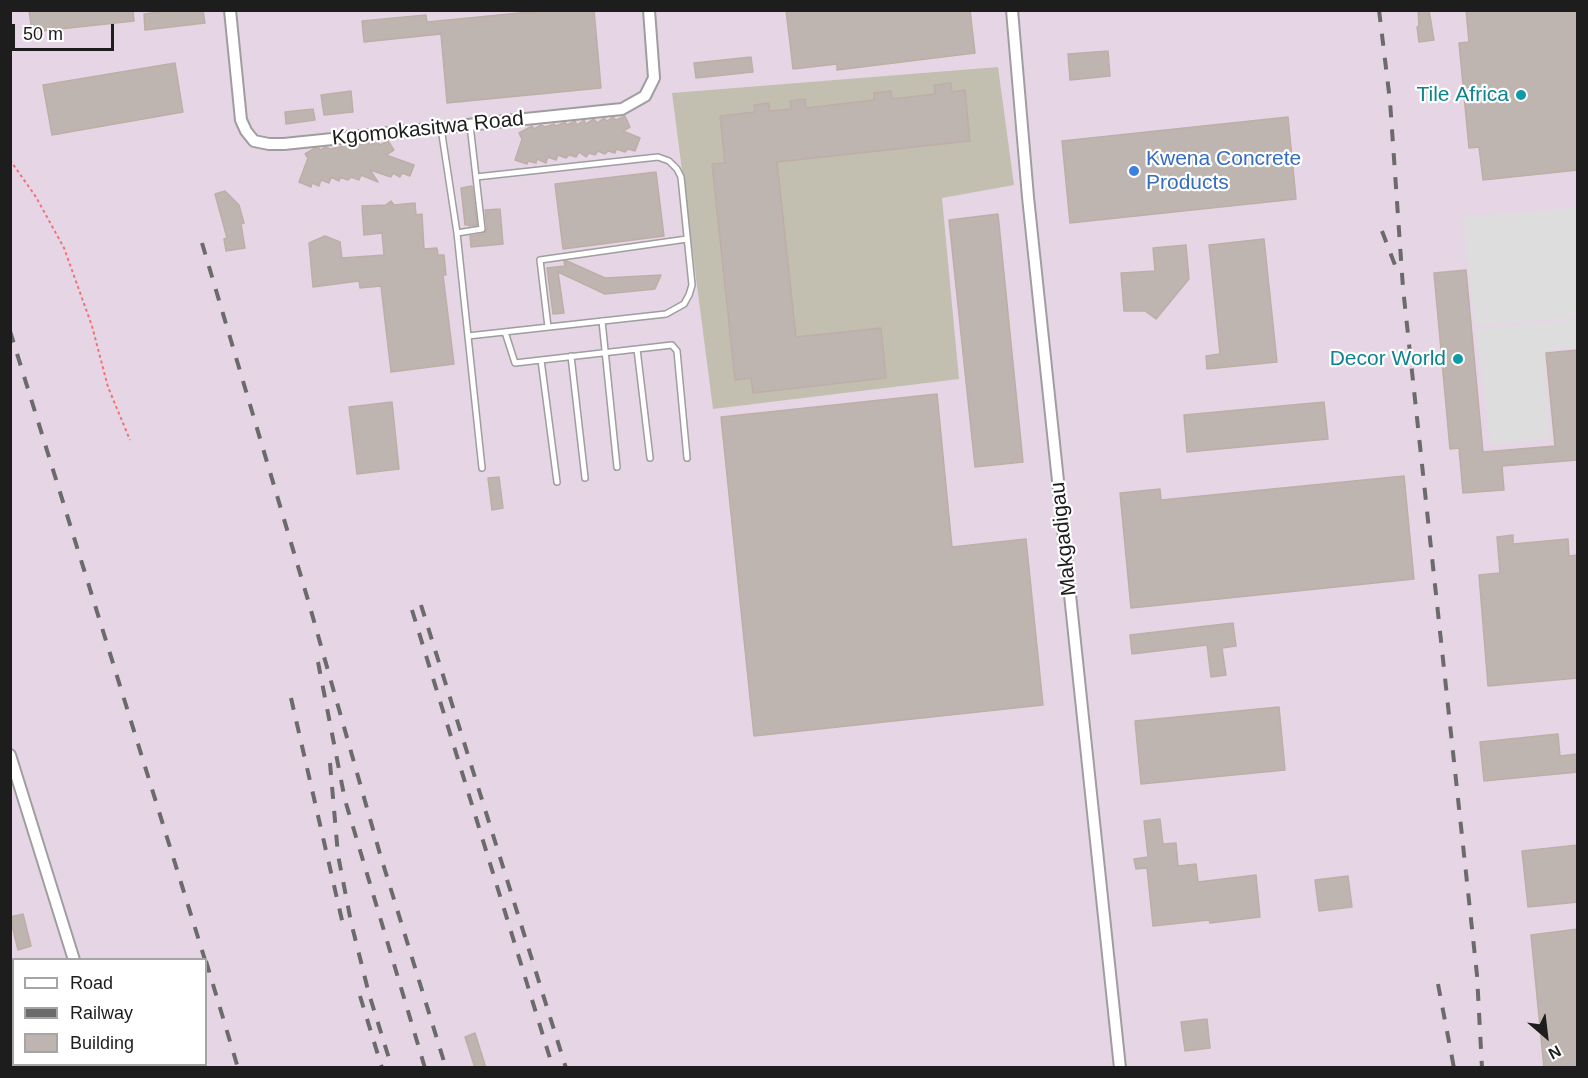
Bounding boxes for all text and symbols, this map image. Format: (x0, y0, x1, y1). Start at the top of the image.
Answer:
scale bar (15, 12, 117, 50)
text: 50 m (23, 24, 63, 44)
place label: Tile Africa (1416, 82, 1509, 108)
marker: Tile Africa (1514, 88, 1528, 102)
street label: Kgomokasitwa Road (331, 106, 525, 152)
place label: Kwena Concrete Products (1146, 146, 1301, 196)
marker: Kwena Concrete Products (1127, 164, 1141, 178)
place label: Decor World (1330, 346, 1446, 372)
marker: Decor World (1451, 352, 1465, 366)
street label: Makgadigau (1045, 481, 1083, 597)
legend (12, 958, 207, 1066)
text: Road (70, 973, 113, 993)
text: Railway (70, 1003, 133, 1023)
north arrow (1516, 1006, 1576, 1066)
text: Building (70, 1033, 134, 1053)
text: N (1546, 1042, 1564, 1063)

